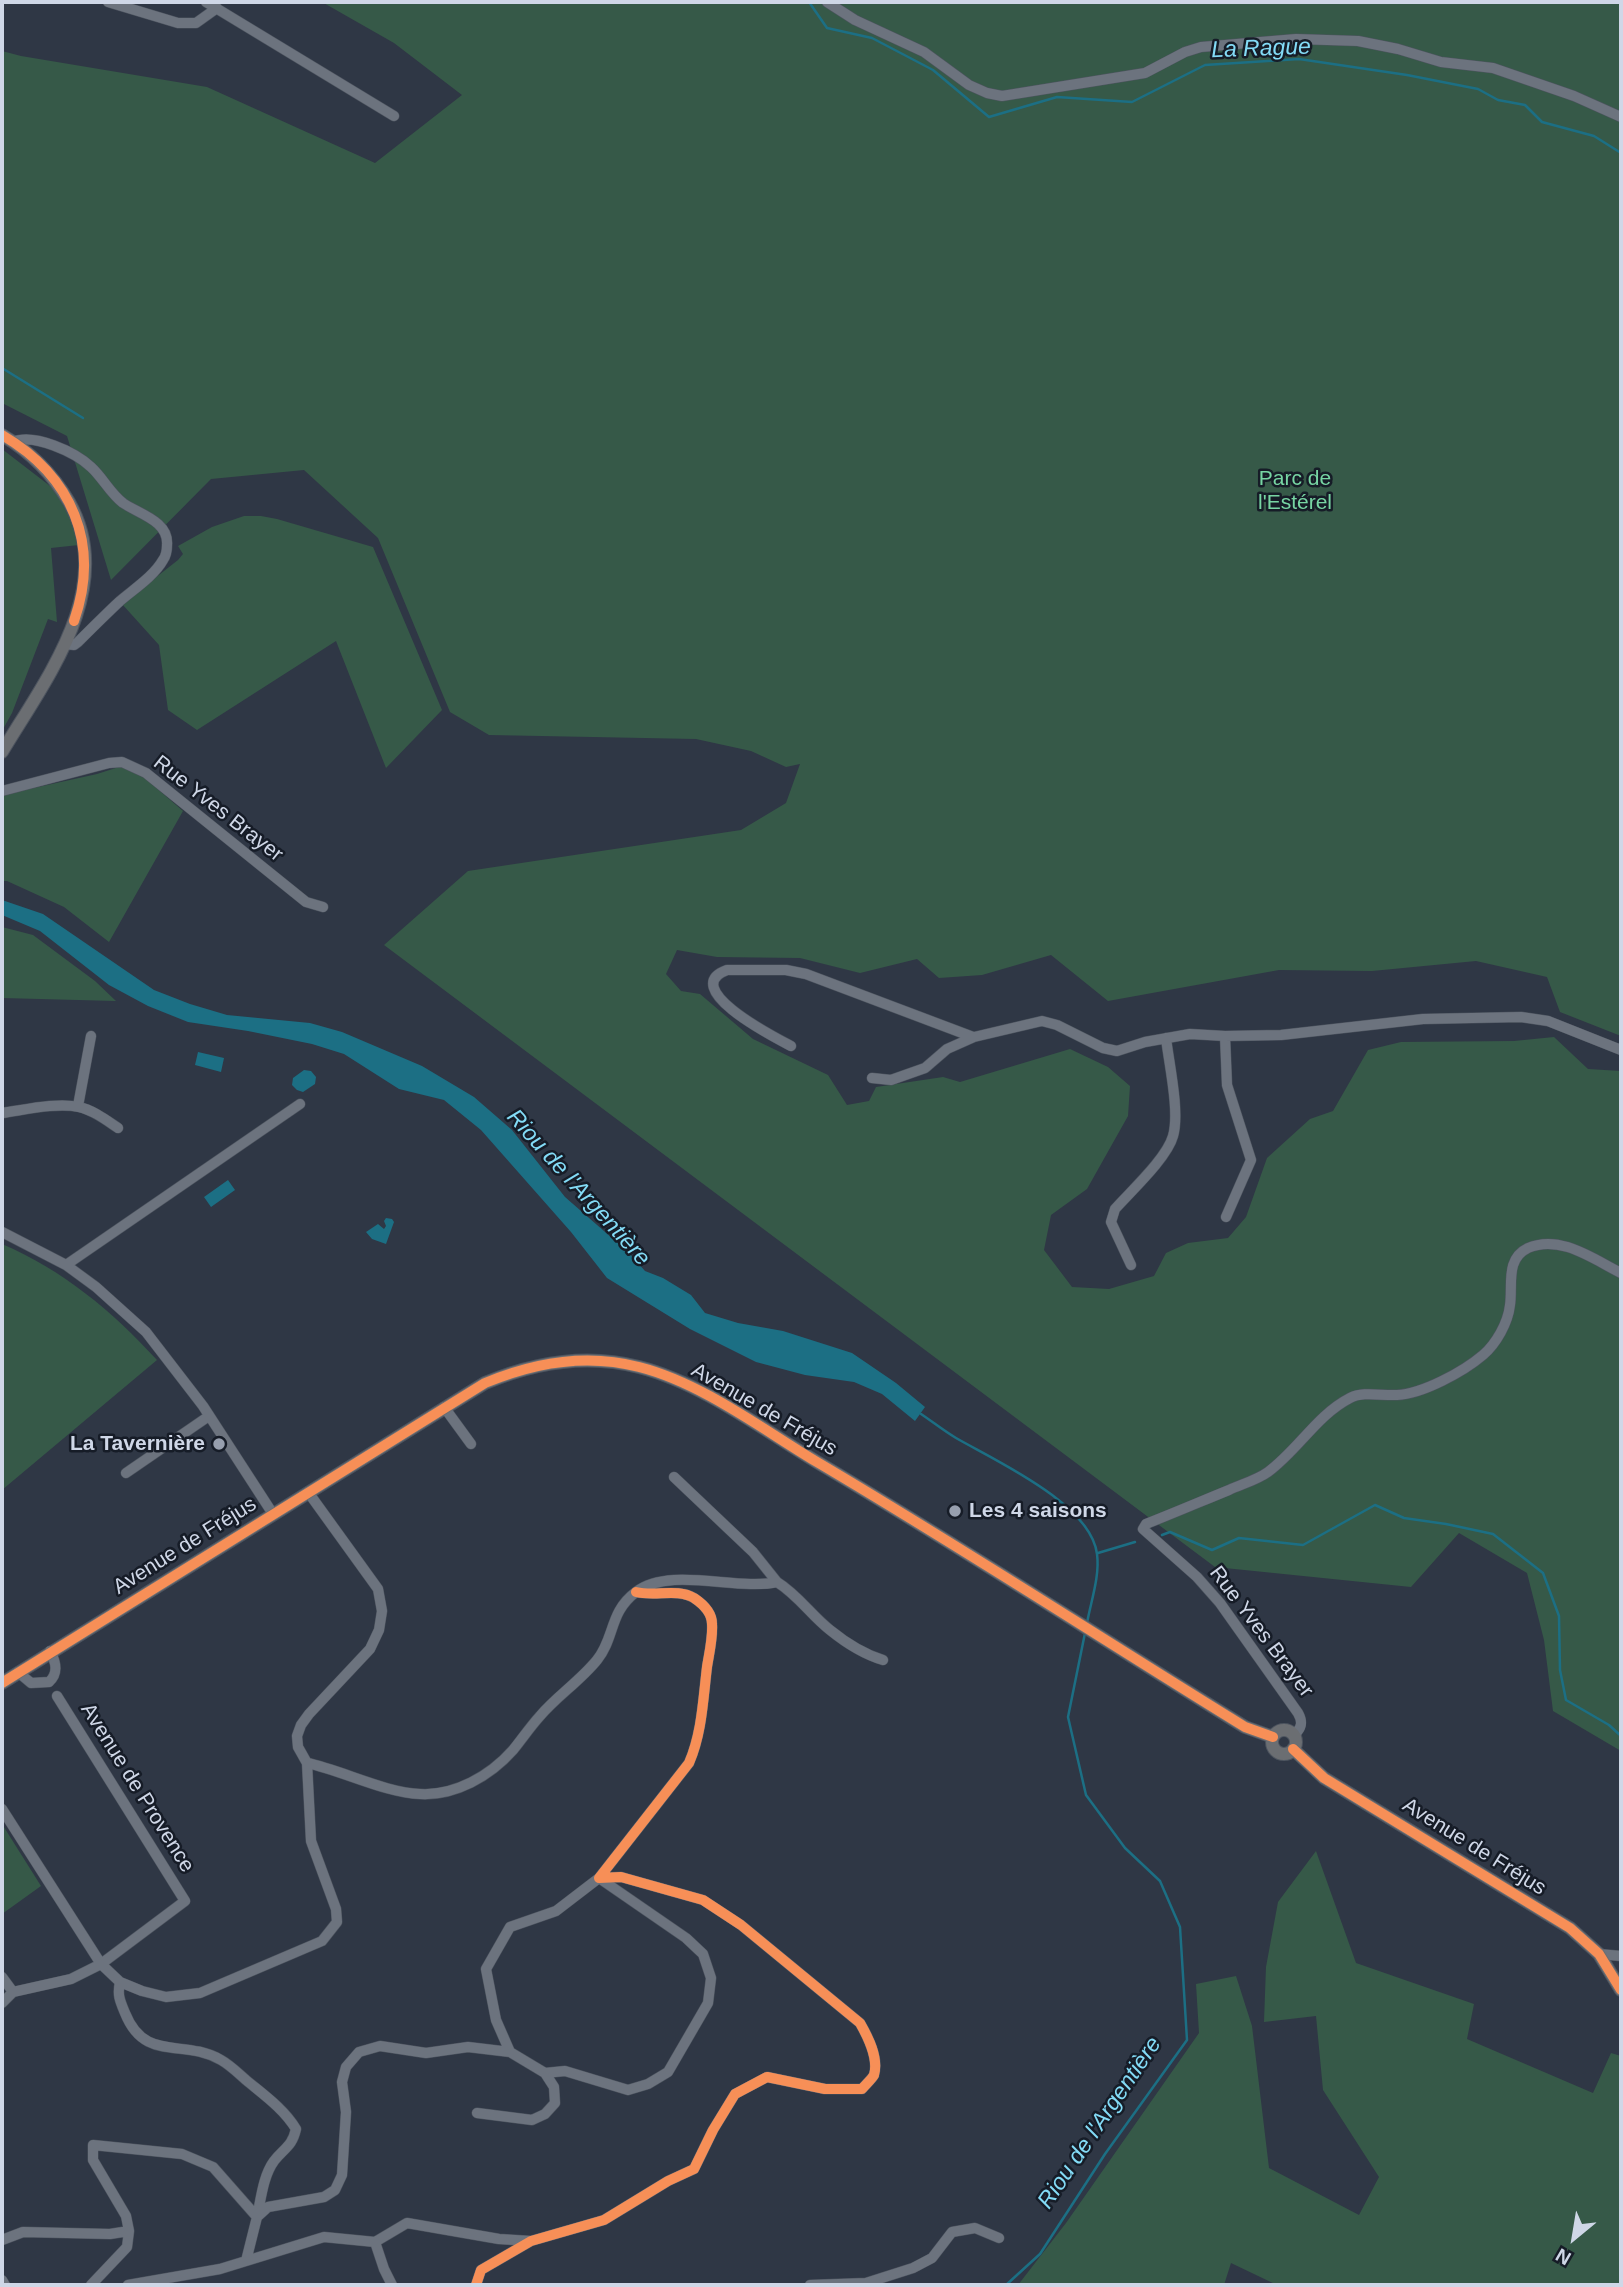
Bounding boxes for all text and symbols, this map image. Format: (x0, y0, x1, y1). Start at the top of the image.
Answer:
water label: La Rague (1211, 33, 1311, 65)
park label: Parc de l'Estérel (1258, 466, 1332, 516)
street label: Rue Yves Brayer (148, 751, 288, 867)
water label: Riou de l'Argentière (500, 1104, 656, 1272)
street label: Avenue de Fréjus (687, 1358, 841, 1462)
place label: La Tavernière (70, 1431, 205, 1457)
marker: La Tavernière (211, 1436, 227, 1452)
street label: Avenue de Fréjus (109, 1492, 261, 1600)
place label: Les 4 saisons (969, 1498, 1107, 1524)
marker: Les 4 saisons (947, 1503, 963, 1519)
street label: Rue Yves Brayer (1204, 1561, 1318, 1703)
street label: Avenue de Provence (75, 1699, 199, 1877)
street label: Avenue de Fréjus (1398, 1793, 1550, 1901)
water label: Riou de l'Argentière (1032, 2032, 1168, 2214)
north arrow (1539, 2203, 1609, 2273)
text: N (1552, 2244, 1574, 2269)

